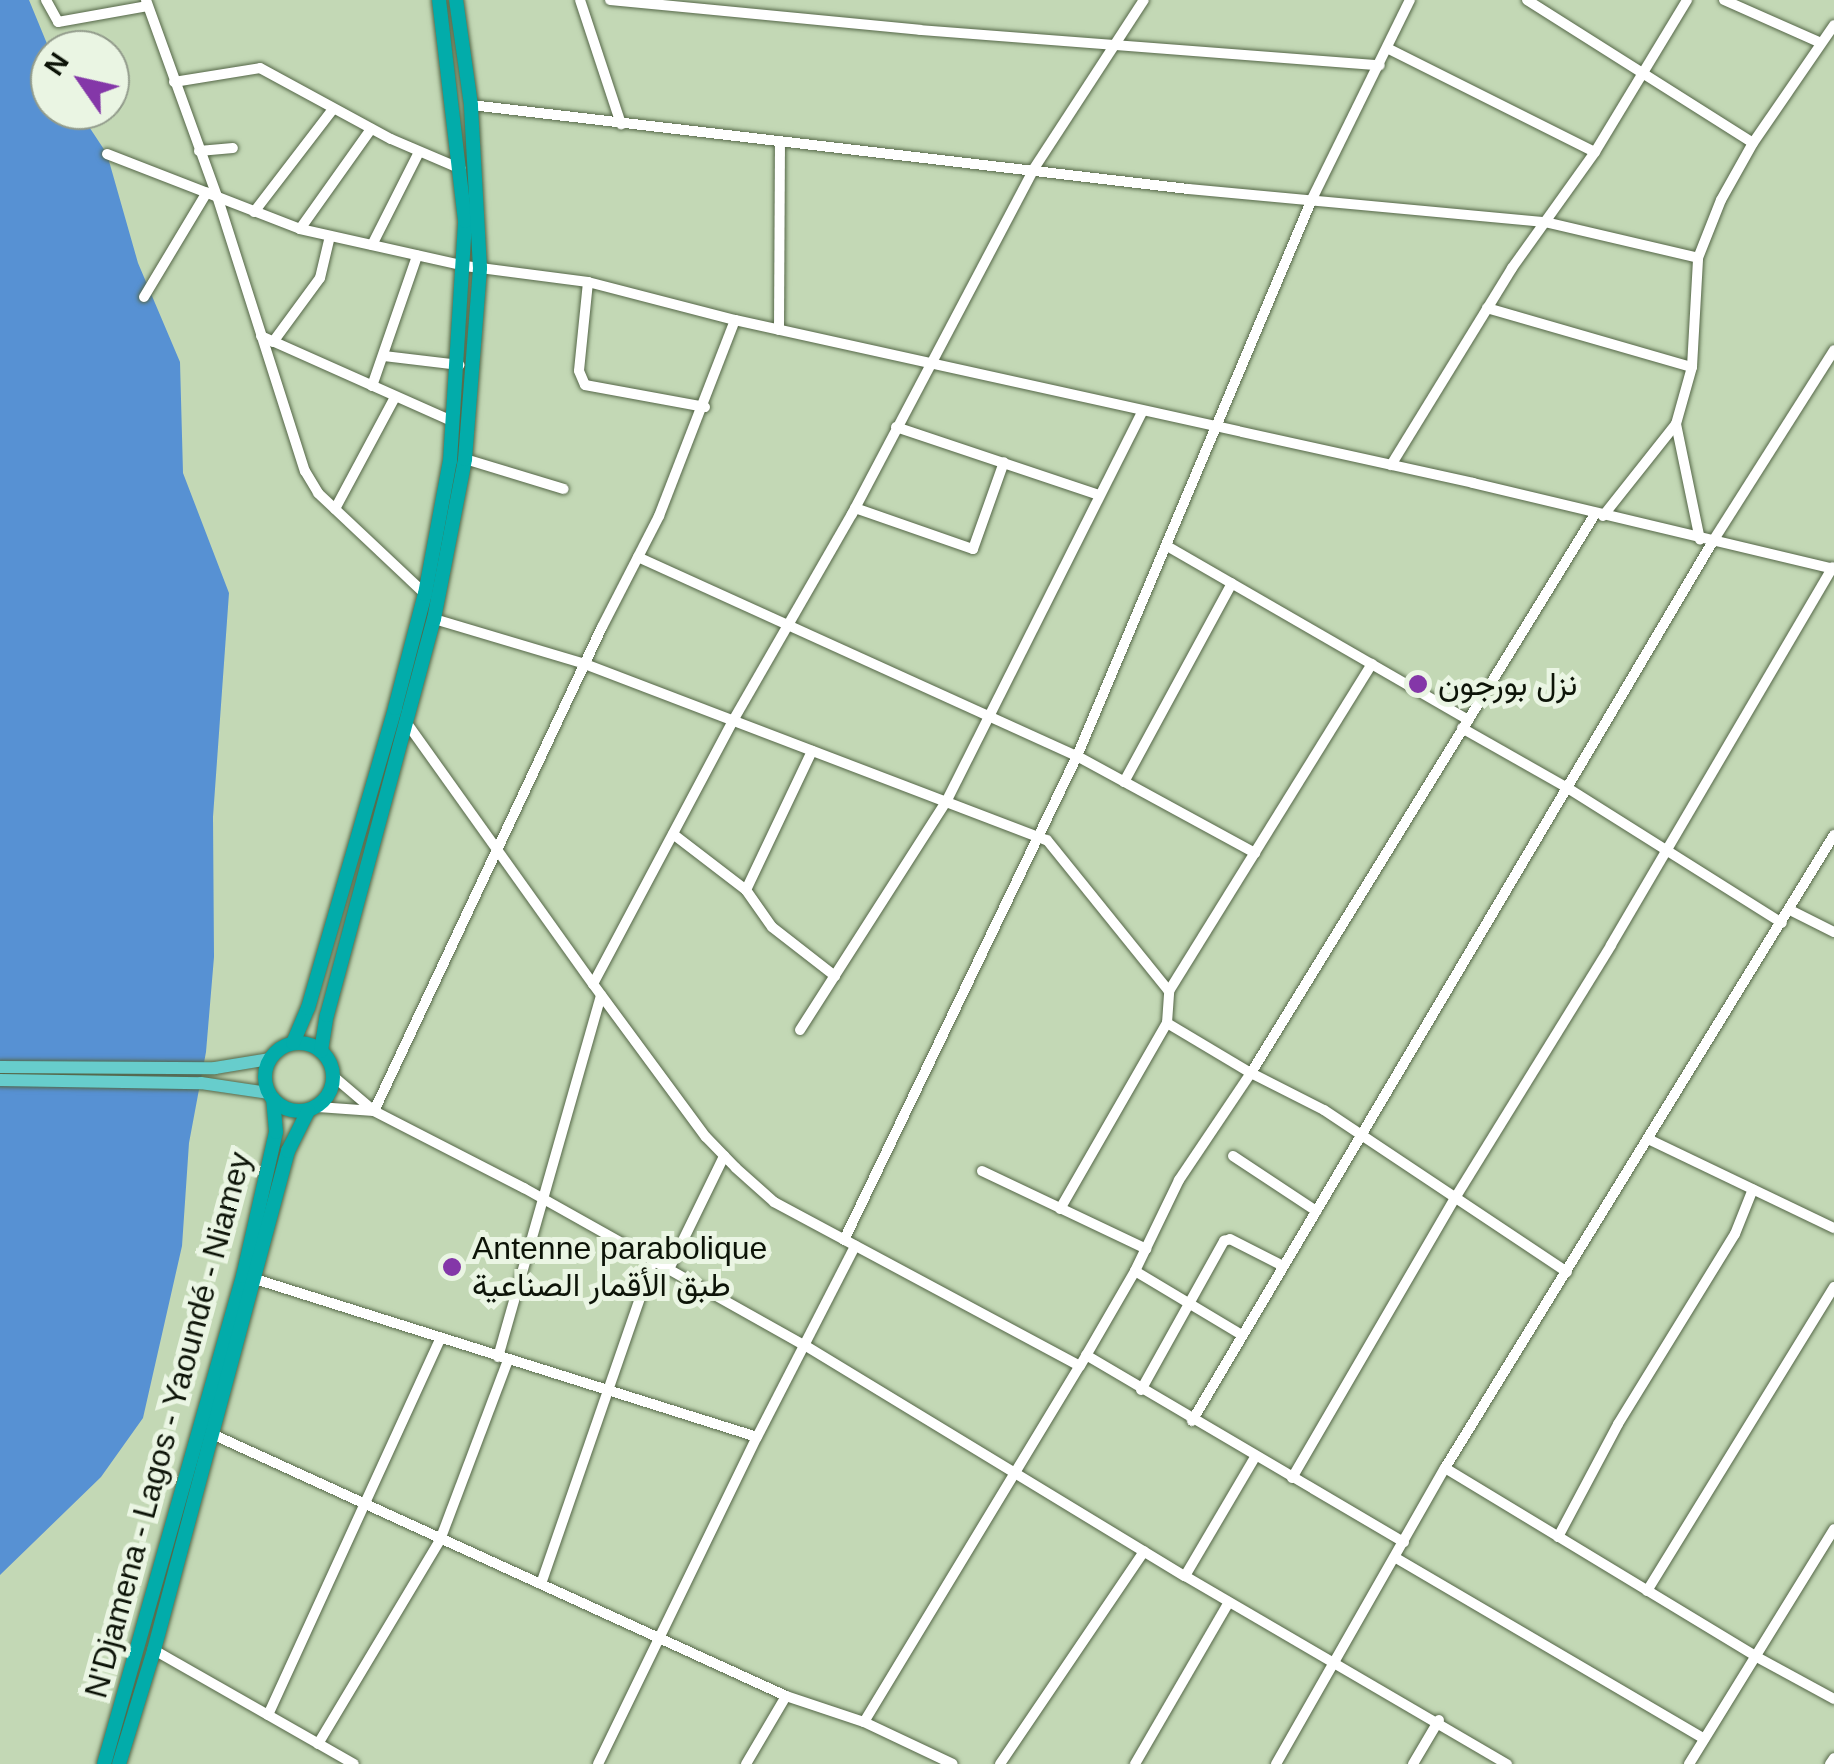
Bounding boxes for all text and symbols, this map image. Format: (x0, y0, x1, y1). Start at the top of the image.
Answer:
north arrow (30, 30, 130, 130)
text: N (38, 47, 75, 81)
place label: نزل بورجون (1438, 665, 1577, 703)
marker: نزل بورجون (1407, 673, 1429, 695)
street label: N'Djamena - Lagos - Yaoundé - Niamey (76, 1148, 260, 1702)
place label: Antenne parabolique طبق الأقمار الصناعية (472, 1230, 767, 1305)
marker: Antenne parabolique طبق الأقمار الصناعية (441, 1256, 463, 1278)

